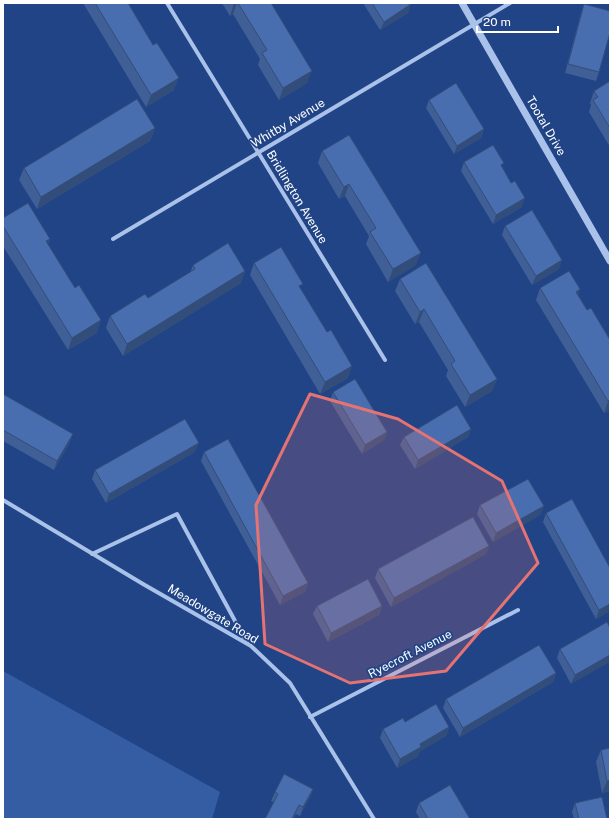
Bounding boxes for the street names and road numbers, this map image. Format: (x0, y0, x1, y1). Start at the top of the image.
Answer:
street label: Tootal Drive (523, 94, 569, 158)
street label: Whitby Avenue (249, 95, 328, 151)
street label: Bridlington Avenue (264, 148, 330, 246)
street label: Meadowgate Road (165, 581, 261, 647)
street label: Ryecroft Avenue (366, 627, 454, 681)

